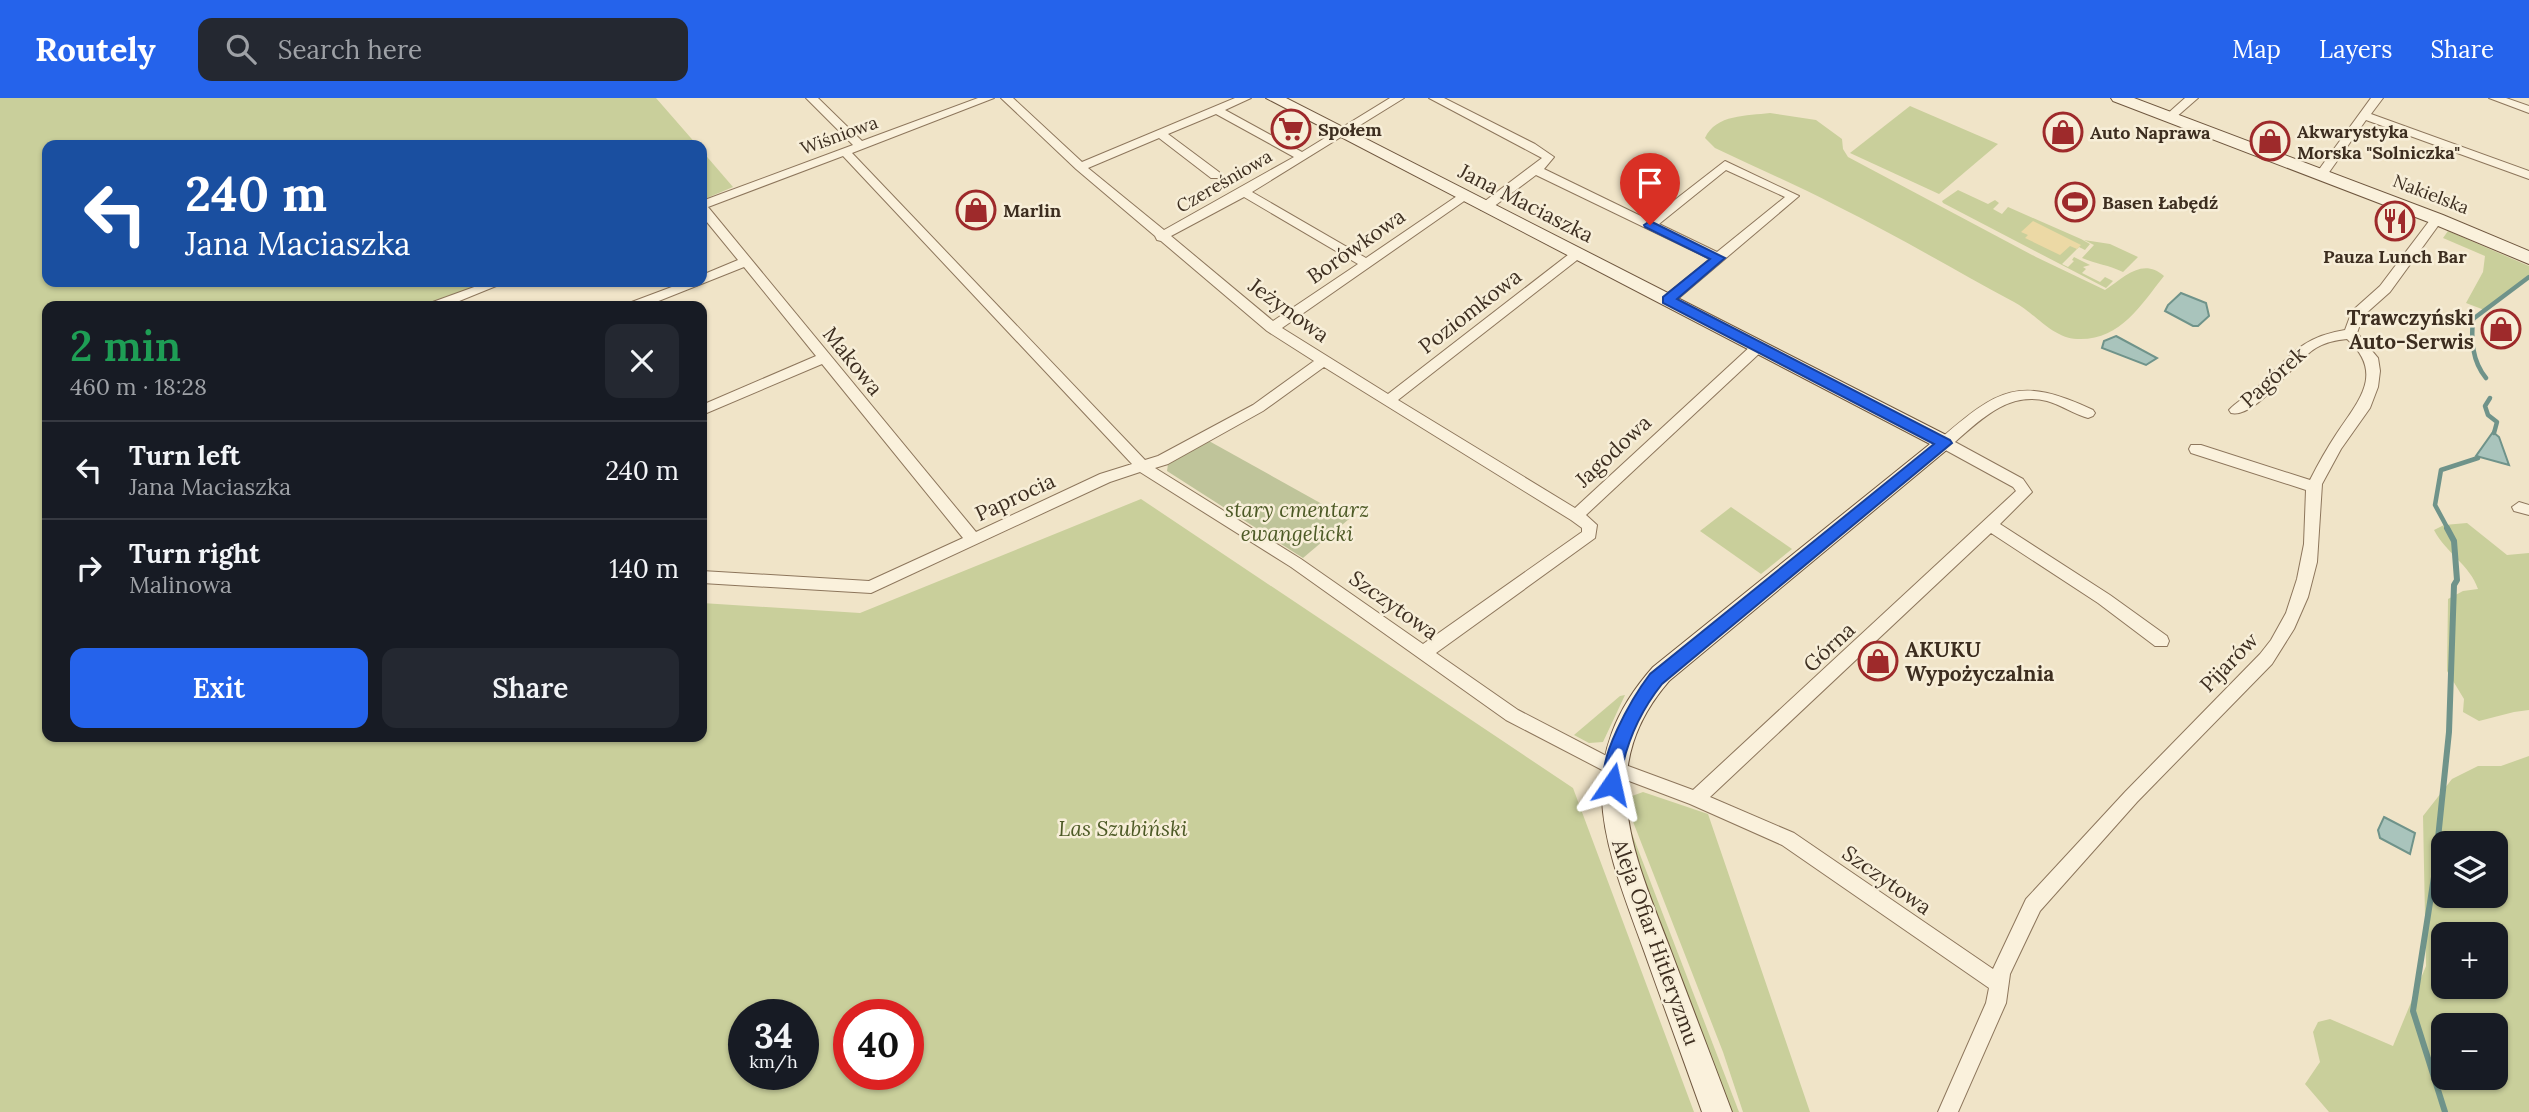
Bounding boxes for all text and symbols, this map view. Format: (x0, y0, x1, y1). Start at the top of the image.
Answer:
search box (198, 18, 688, 81)
text: Routely (35, 28, 156, 70)
icon: search (222, 30, 260, 68)
text: Search here (278, 33, 422, 66)
text: Map (2232, 34, 2281, 65)
text: Layers (2319, 34, 2392, 65)
text: Share (2430, 34, 2494, 65)
supermarket icon: Społem (1270, 108, 1312, 150)
street label: Wiśniowa (797, 110, 881, 160)
shop icon: Auto Naprawa (2042, 111, 2084, 153)
place label: Społem (1318, 118, 1382, 141)
shop icon: Akwarystyka Morska "Solniczka" (2249, 120, 2291, 162)
place label: Akwarystyka Morska "Solniczka" (2297, 120, 2460, 164)
place label: Auto Naprawa (2090, 121, 2211, 144)
street label: Czereśniowa (1172, 144, 1276, 218)
pin (1620, 153, 1680, 225)
street label: Jana Maciaszka (1453, 157, 1598, 249)
text: 240 m (185, 162, 327, 224)
icon: arrive (1631, 164, 1669, 202)
icon: left (70, 168, 161, 259)
street label: Nakielska (2390, 169, 2472, 219)
sports icon: Basen Łabędź (2054, 181, 2096, 223)
shop icon: Marlin (955, 189, 997, 231)
place label: Basen Łabędź (2102, 191, 2218, 214)
place label: Marlin (1003, 199, 1062, 222)
restaurant icon: Pauza Lunch Bar (2374, 200, 2416, 242)
street label: Borówkowa (1302, 202, 1411, 290)
text: Jana Maciaszka (185, 223, 411, 264)
place label: Pauza Lunch Bar (2323, 245, 2467, 268)
street label: Poziomkowa (1413, 262, 1527, 360)
street label: Jeżynowa (1243, 271, 1335, 348)
place label: Trawczyński Auto-Serwis (2347, 304, 2474, 355)
shop icon: Trawczyński Auto-Serwis (2480, 308, 2522, 350)
text: 2 min (70, 319, 181, 373)
street label: Makowa (817, 321, 889, 401)
button: close (605, 324, 679, 398)
street label: Pagórek (2235, 340, 2312, 413)
text: 460 m · 18:28 (70, 372, 207, 401)
street label: Jagodowa (1569, 409, 1657, 494)
text: Turn left (129, 439, 240, 472)
icon: left (70, 451, 108, 489)
text: 240 m (605, 454, 679, 487)
street label: Paprocia (971, 467, 1059, 527)
text: Jana Maciaszka (129, 472, 291, 501)
park label: stary cmentarz ewangelicki (1225, 496, 1369, 547)
text: Turn right (129, 537, 260, 570)
icon: right (70, 549, 108, 587)
text: 140 m (609, 552, 679, 585)
street label: Szczytowa (1344, 564, 1444, 646)
text: Malinowa (129, 570, 232, 599)
street label: Górna (1798, 616, 1861, 678)
street label: Pijarów (2194, 626, 2264, 698)
place label: AKUKU Wypożyczalnia (1905, 636, 2054, 687)
shop icon: AKUKU Wypożyczalnia (1857, 640, 1899, 682)
button: Exit (70, 648, 368, 728)
button: Share (382, 648, 679, 728)
position arrow (1575, 747, 1649, 821)
park label: Las Szubiński (1058, 815, 1188, 842)
map controls (2431, 831, 2508, 1090)
button: layers (2431, 831, 2508, 908)
street label: Aleja Ofiar Hitleryzmu (1606, 834, 1706, 1049)
street label: Szczytowa (1837, 839, 1937, 921)
button: + (2431, 922, 2508, 999)
speed limit sign: 40 (833, 999, 924, 1090)
text: 34 (754, 1013, 793, 1058)
button: − (2431, 1013, 2508, 1090)
text: km/h (749, 1050, 798, 1073)

